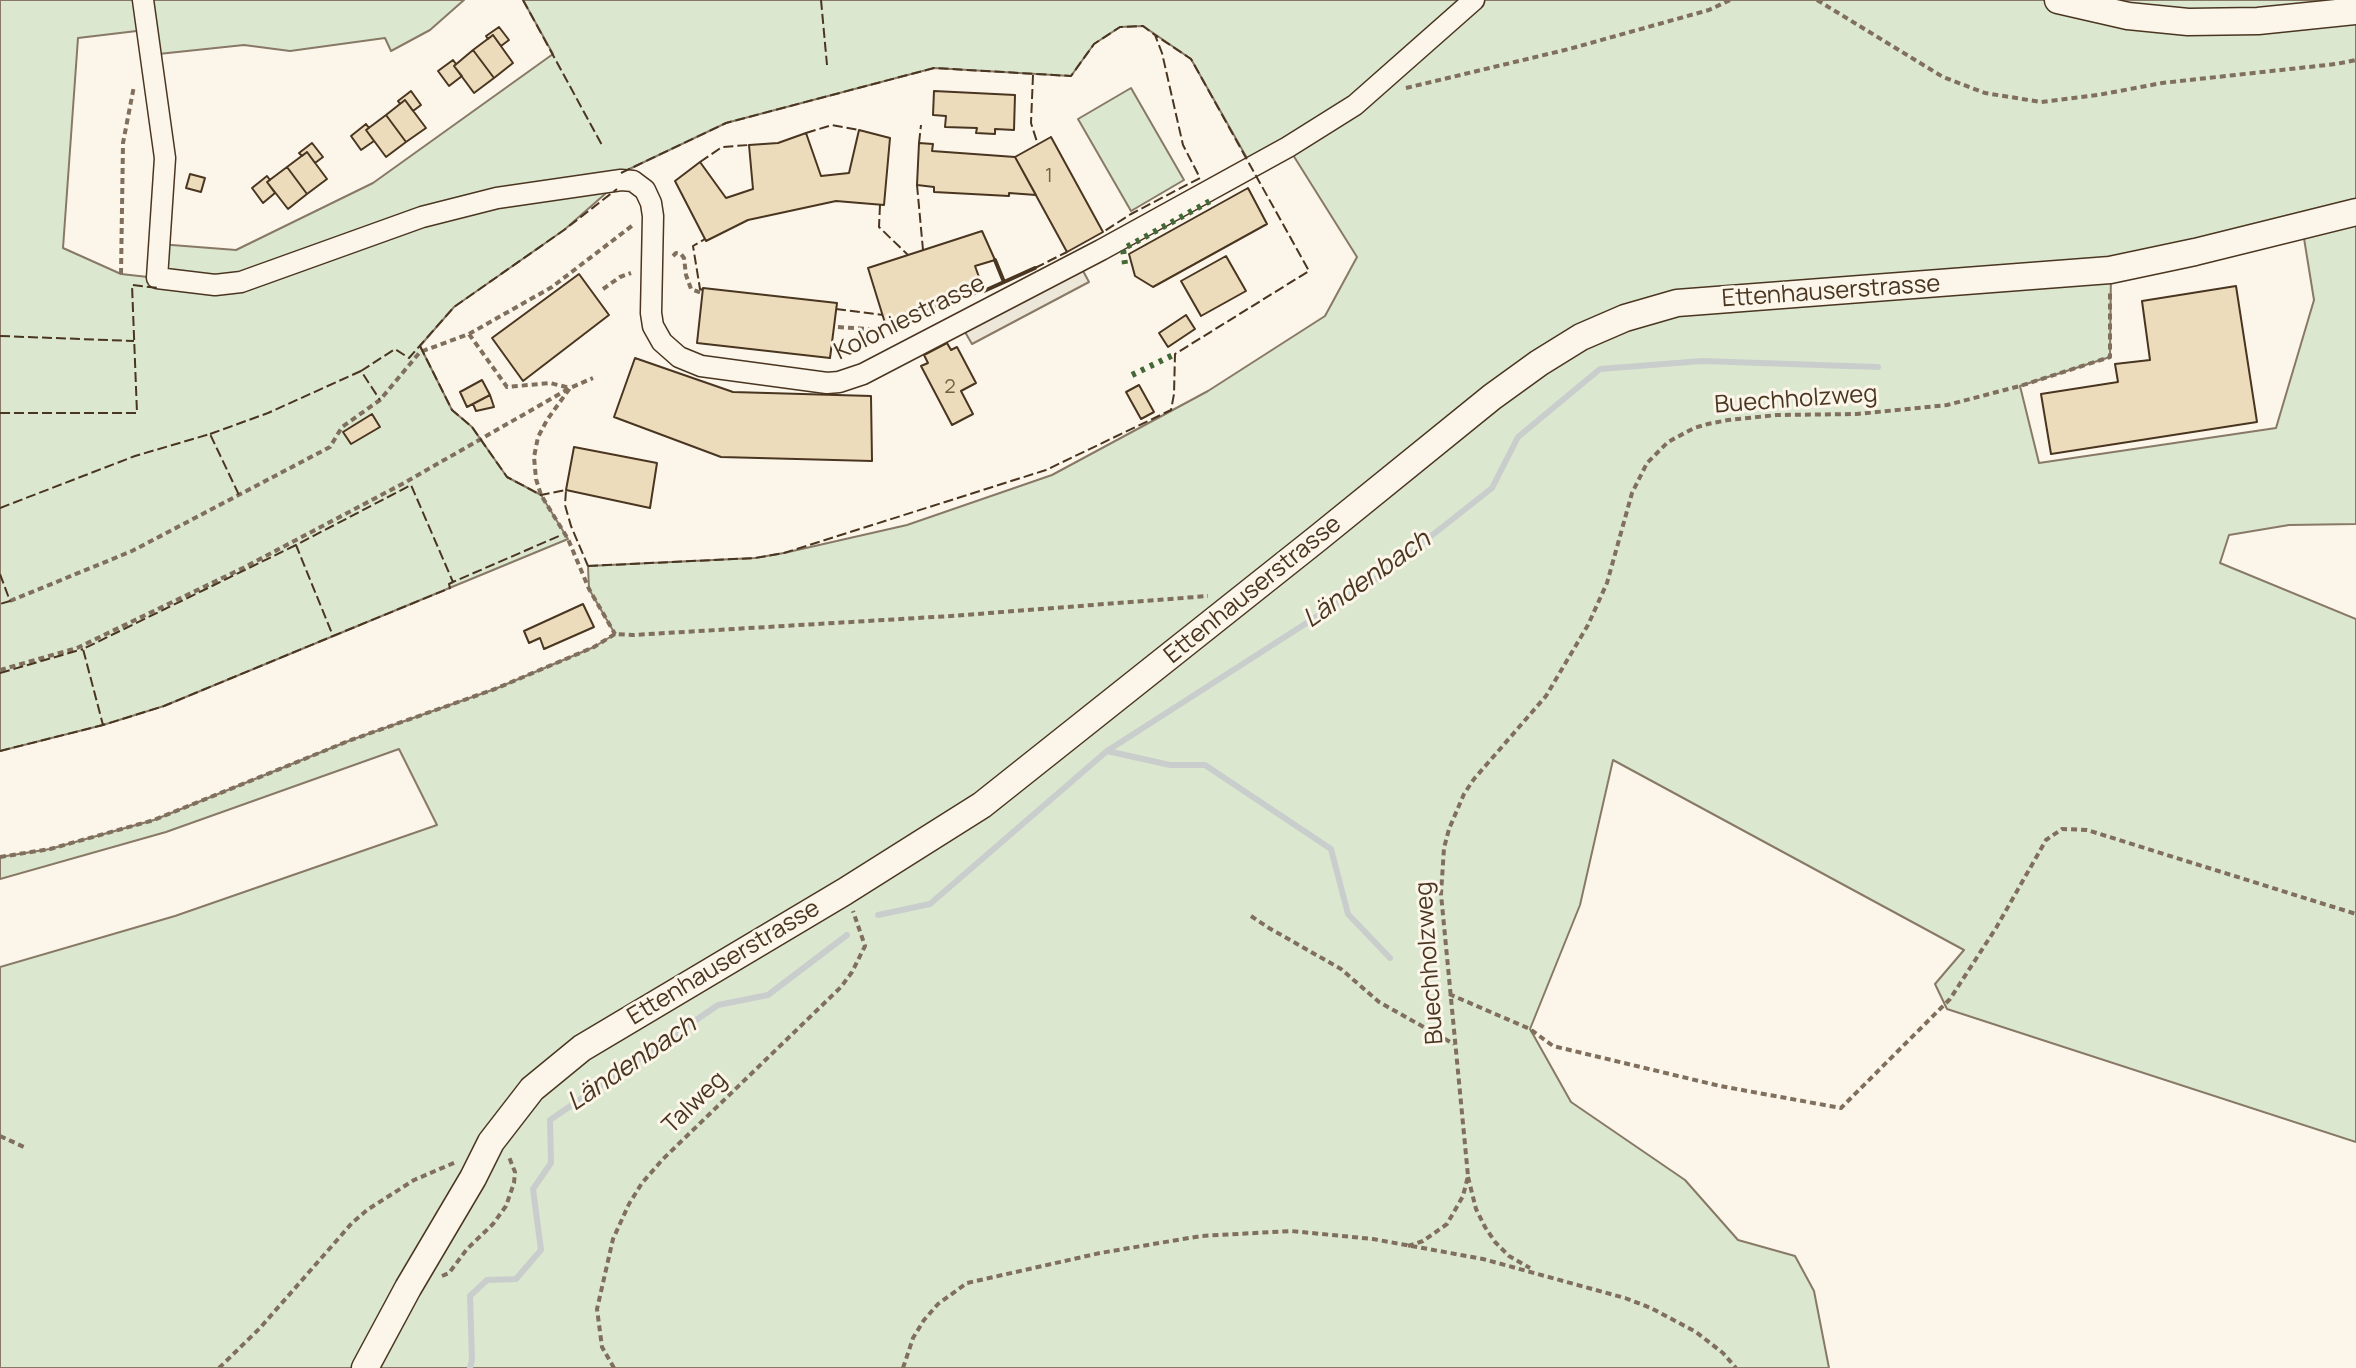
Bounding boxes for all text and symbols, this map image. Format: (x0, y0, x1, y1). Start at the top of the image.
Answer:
house number: 1 (1045, 164, 1053, 188)
street label: Koloniestrasse (830, 269, 990, 367)
street label: Ettenhauserstrasse (1721, 270, 1941, 314)
house number: 2 (944, 375, 956, 399)
street label: Buechholzweg (1713, 380, 1879, 420)
street label: Ettenhauserstrasse (1159, 510, 1347, 670)
water label: Ländenbach (1297, 525, 1437, 635)
street label: Buechholzweg (1410, 880, 1450, 1046)
street label: Ettenhauserstrasse (623, 894, 825, 1032)
water label: Ländenbach (562, 1010, 702, 1118)
street label: Talweg (657, 1066, 733, 1140)

